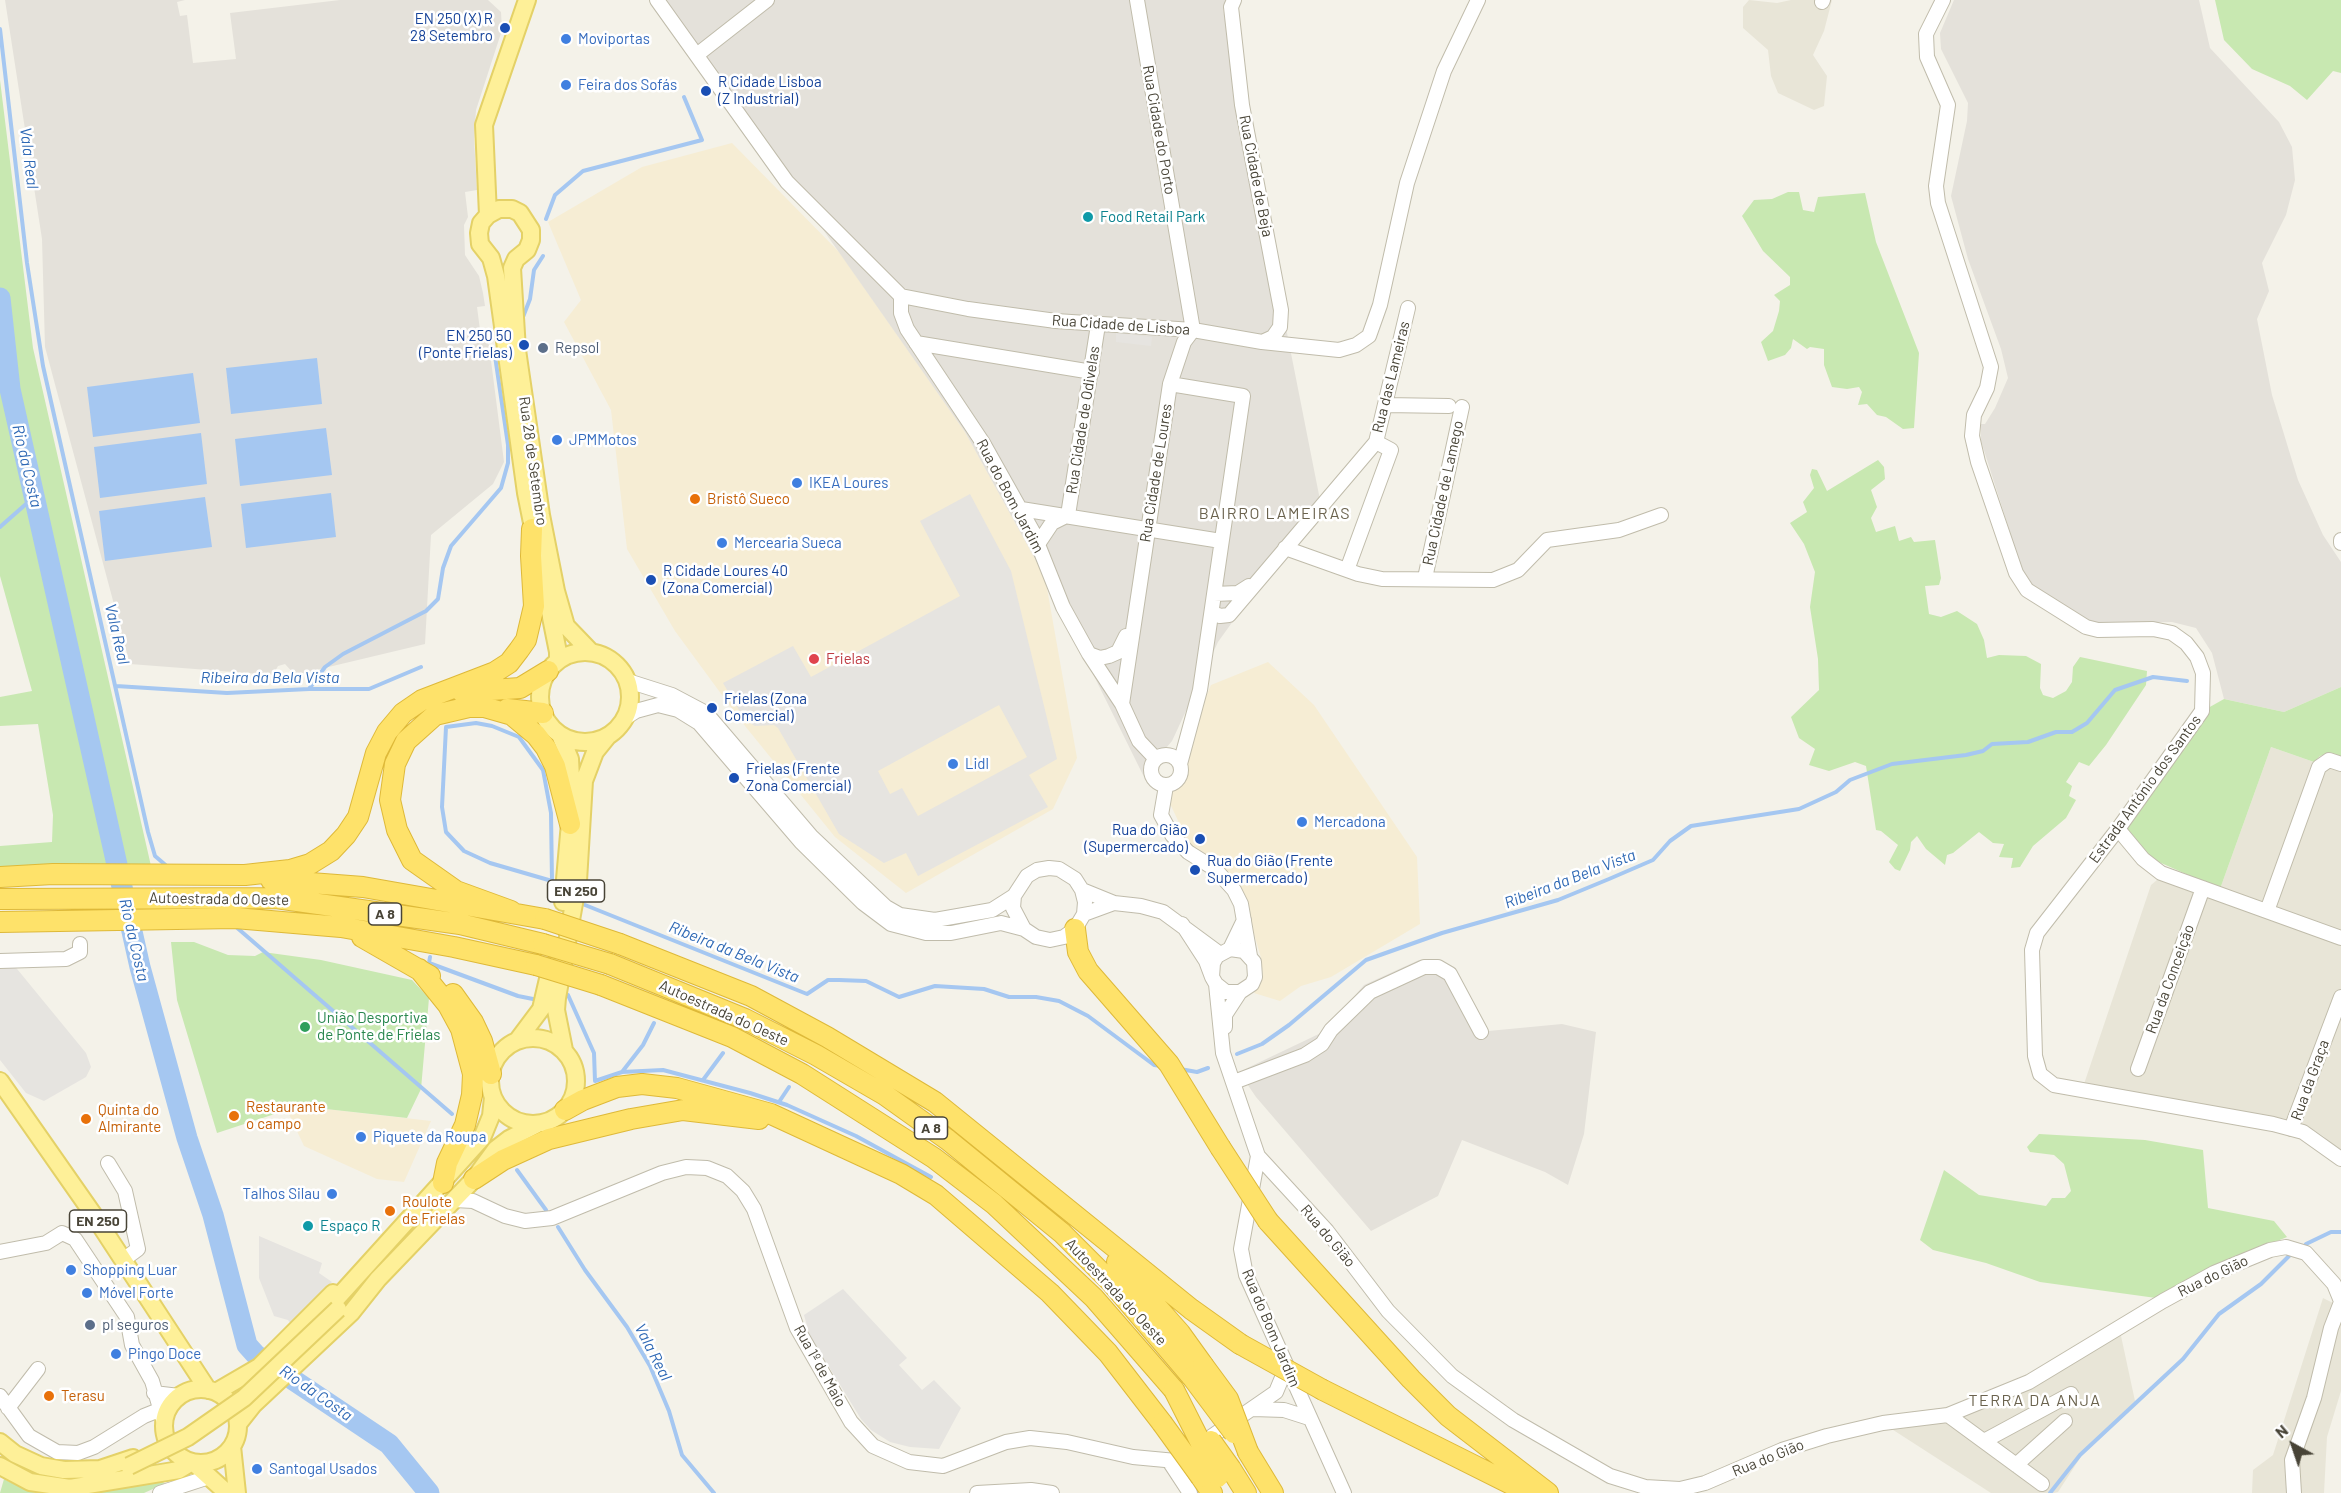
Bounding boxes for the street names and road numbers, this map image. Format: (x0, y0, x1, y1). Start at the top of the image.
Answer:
street label: Rua Cidade do Porto (1139, 64, 1179, 196)
street label: Rua Cidade de Beja (1235, 114, 1277, 238)
street label: Rua Cidade de Lisboa (1051, 311, 1191, 339)
street label: Rua das Lameiras (1368, 319, 1414, 435)
street label: Rua Cidade de Odivelas (1062, 345, 1104, 495)
street label: Rua 28 de Setembro (515, 395, 551, 527)
street label: Rua Cidade de Loures (1136, 402, 1176, 544)
street label: Rua Cidade de Lamego (1419, 419, 1467, 567)
street label: Rua do Bom Jardim (972, 436, 1048, 556)
street label: Estrada António dos Santos (2085, 711, 2205, 867)
road number: EN 250 (548, 880, 604, 902)
street label: Autoestrada do Oeste (149, 889, 289, 909)
road number: A 8 (368, 903, 402, 925)
street label: Rua da Conceição (2142, 922, 2198, 1036)
street label: Autoestrada do Oeste (656, 976, 792, 1050)
street label: Rua da Graça (2287, 1037, 2333, 1123)
road number: A 8 (914, 1117, 948, 1139)
street label: Rua do Gião (1297, 1201, 1359, 1271)
road number: EN 250 (70, 1210, 126, 1232)
street label: Autoestrada do Oeste (1062, 1235, 1170, 1349)
street label: Rua do Gião (2175, 1251, 2251, 1301)
street label: Rua do Bom Jardim (1238, 1266, 1304, 1390)
street label: Rua 1º de Maio (790, 1322, 850, 1410)
street label: Rua do Gião (1729, 1435, 1807, 1481)

